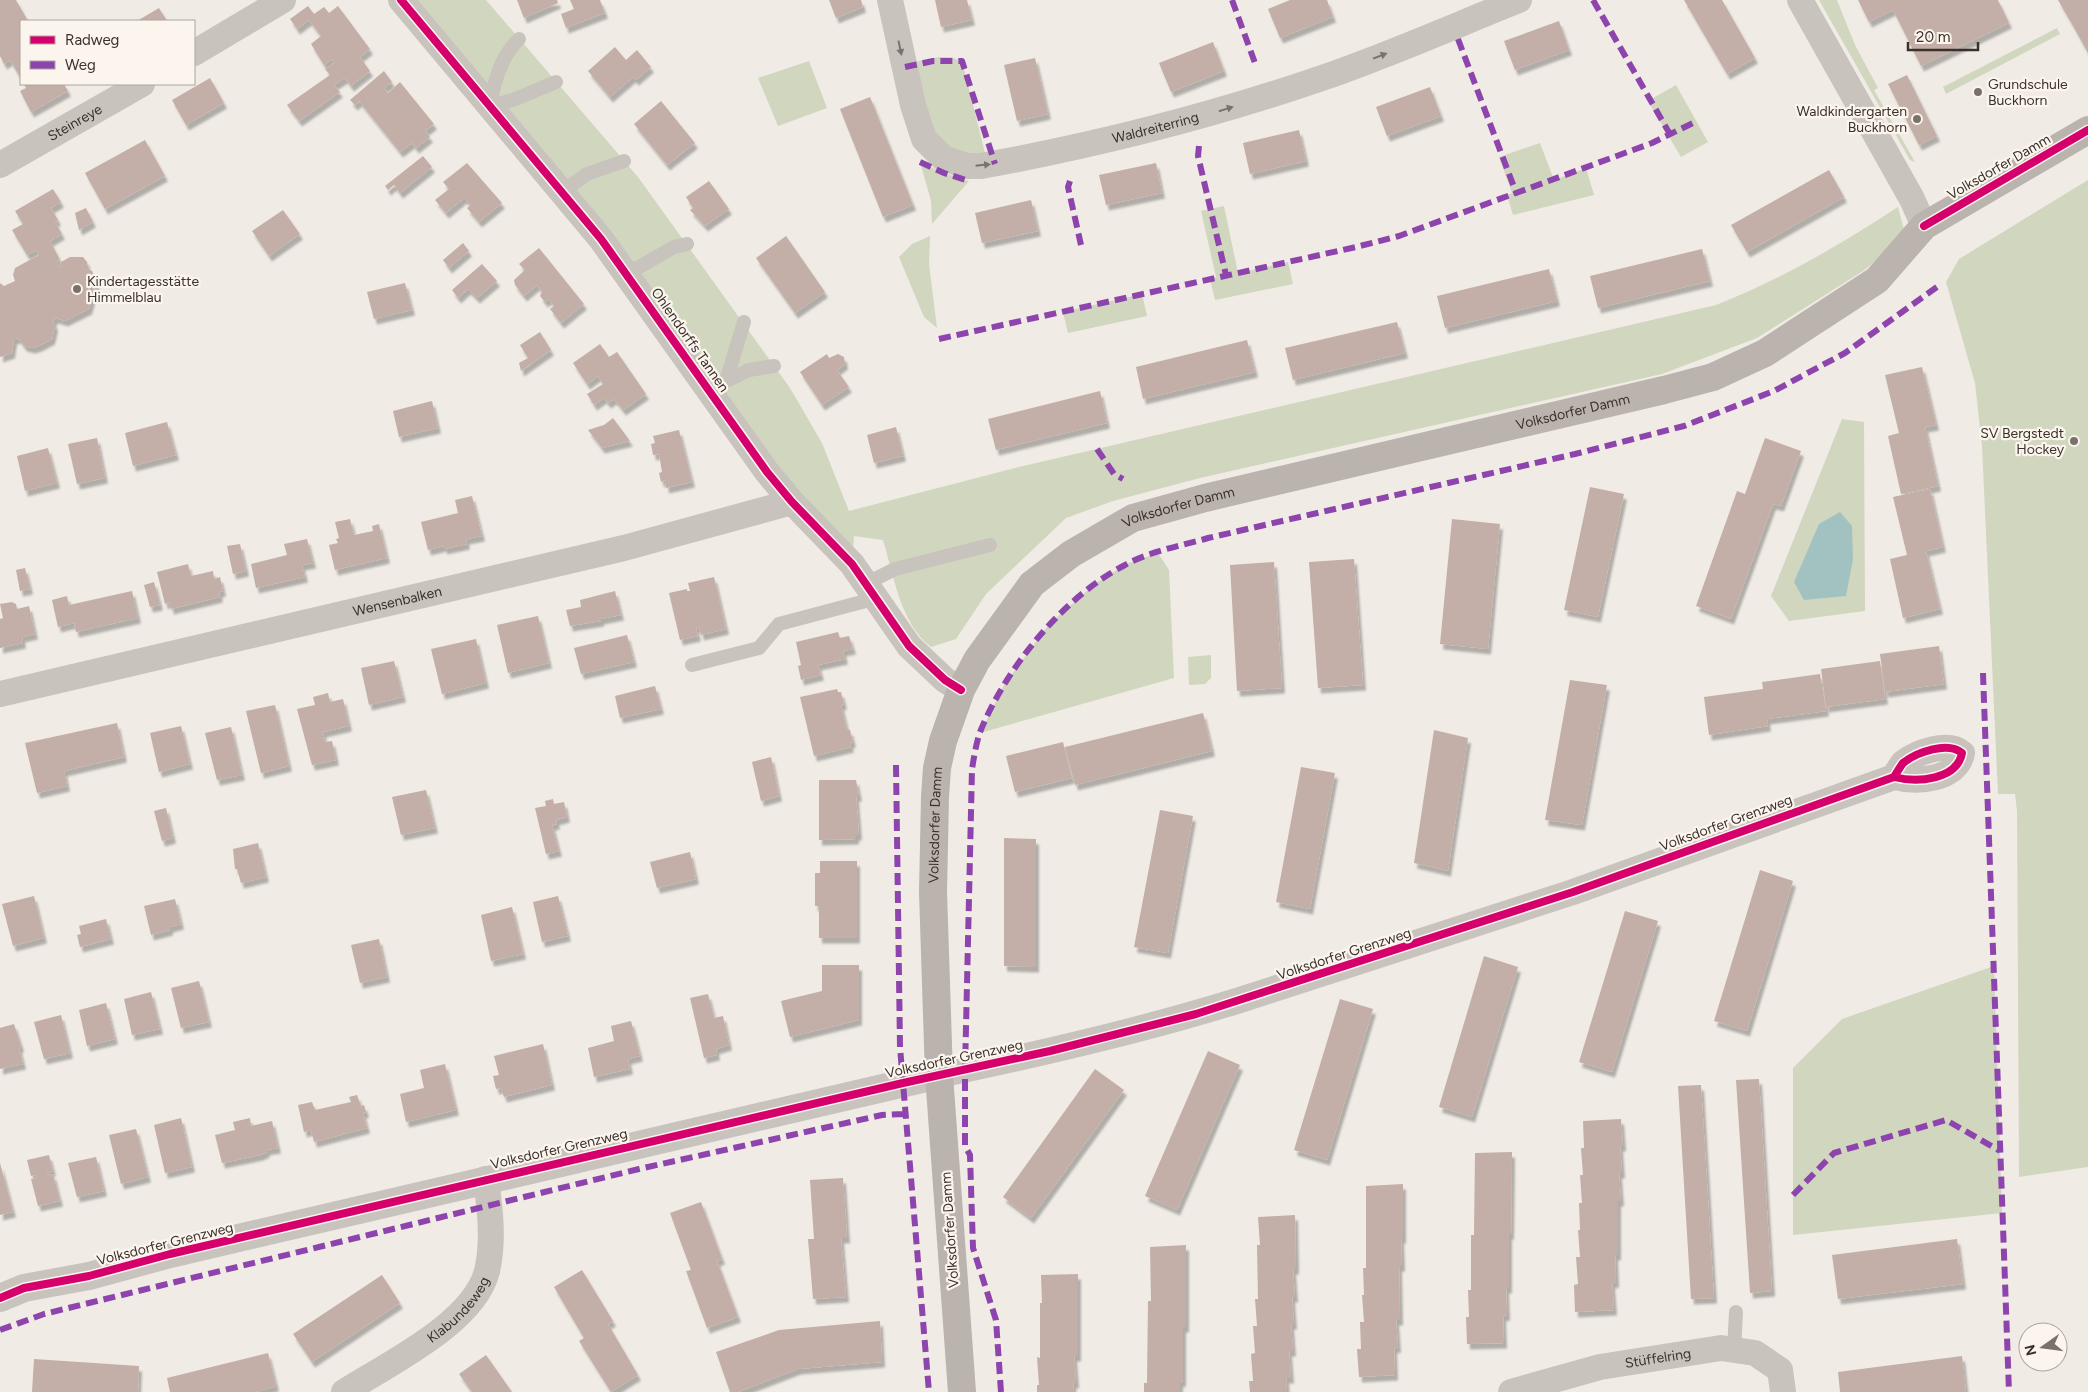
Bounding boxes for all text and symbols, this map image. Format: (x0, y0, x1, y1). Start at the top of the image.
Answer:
legend (20, 20, 195, 85)
scale bar (1908, 20, 1978, 52)
text: 20 m (1916, 28, 1950, 46)
text: Radweg (65, 31, 119, 49)
one-way arrow (897, 40, 905, 56)
one-way arrow (1372, 51, 1387, 59)
text: Weg (65, 56, 96, 74)
place label: Grundschule Buckhorn (1988, 76, 2068, 109)
marker: Grundschule Buckhorn (1972, 86, 1984, 98)
street label: Steinreye (45, 100, 105, 145)
place label: Waldkindergarten Buckhorn (1796, 103, 1907, 136)
one-way arrow (1219, 104, 1234, 112)
street label: Waldreiterring (1110, 108, 1201, 147)
marker: Waldkindergarten Buckhorn (1911, 113, 1923, 125)
street label: Volksdorfer Damm (1944, 131, 2054, 203)
one-way arrow (975, 161, 991, 169)
place label: Kindertagesstätte Himmelblau (87, 273, 199, 306)
marker: Kindertagesstätte Himmelblau (71, 283, 83, 295)
street label: Ohlendorffs Tannen (648, 284, 733, 396)
street label: Volksdorfer Damm (1514, 390, 1631, 433)
place label: SV Bergstedt Hockey (1980, 425, 2065, 458)
marker: SV Bergstedt Hockey (2068, 435, 2080, 447)
street label: Volksdorfer Damm (1119, 483, 1236, 531)
street label: Wensenbalken (351, 582, 444, 620)
street label: Volksdorfer Damm (925, 766, 946, 883)
street label: Volksdorfer Grenzweg (1657, 791, 1795, 855)
street label: Volksdorfer Grenzweg (1275, 924, 1413, 984)
street label: Volksdorfer Grenzweg (884, 1036, 1024, 1082)
street label: Volksdorfer Grenzweg (489, 1125, 629, 1173)
street label: Volksdorfer Damm (937, 1171, 963, 1289)
street label: Volksdorfer Grenzweg (95, 1219, 235, 1269)
street label: Klabundeweg (424, 1274, 493, 1346)
north arrow (2018, 1322, 2068, 1372)
text: N (2021, 1343, 2040, 1357)
street label: Stüffelring (1624, 1344, 1692, 1371)

